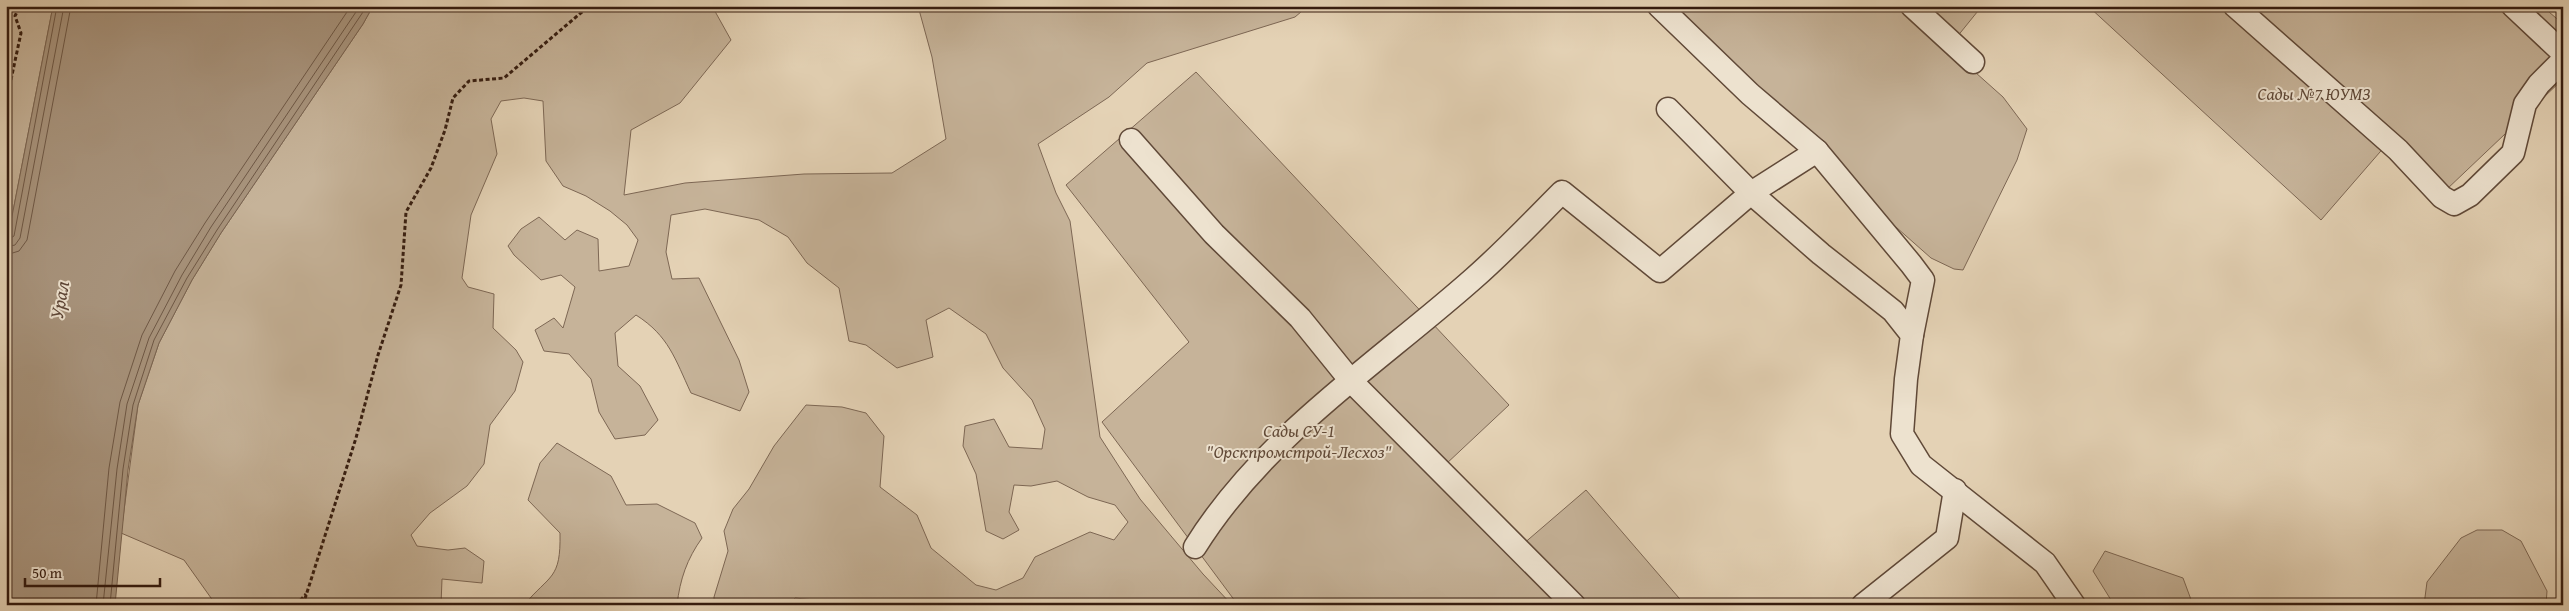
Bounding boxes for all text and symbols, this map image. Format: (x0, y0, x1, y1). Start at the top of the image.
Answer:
park label: Сады №7 ЮУМЗ (2258, 80, 2370, 107)
water label: Урал (42, 279, 76, 321)
park label: Сады СУ-1 "Орскпромстрой-Лесхоз" (1206, 417, 1392, 465)
scale bar (25, 556, 160, 588)
text: 50 m (32, 562, 63, 583)

